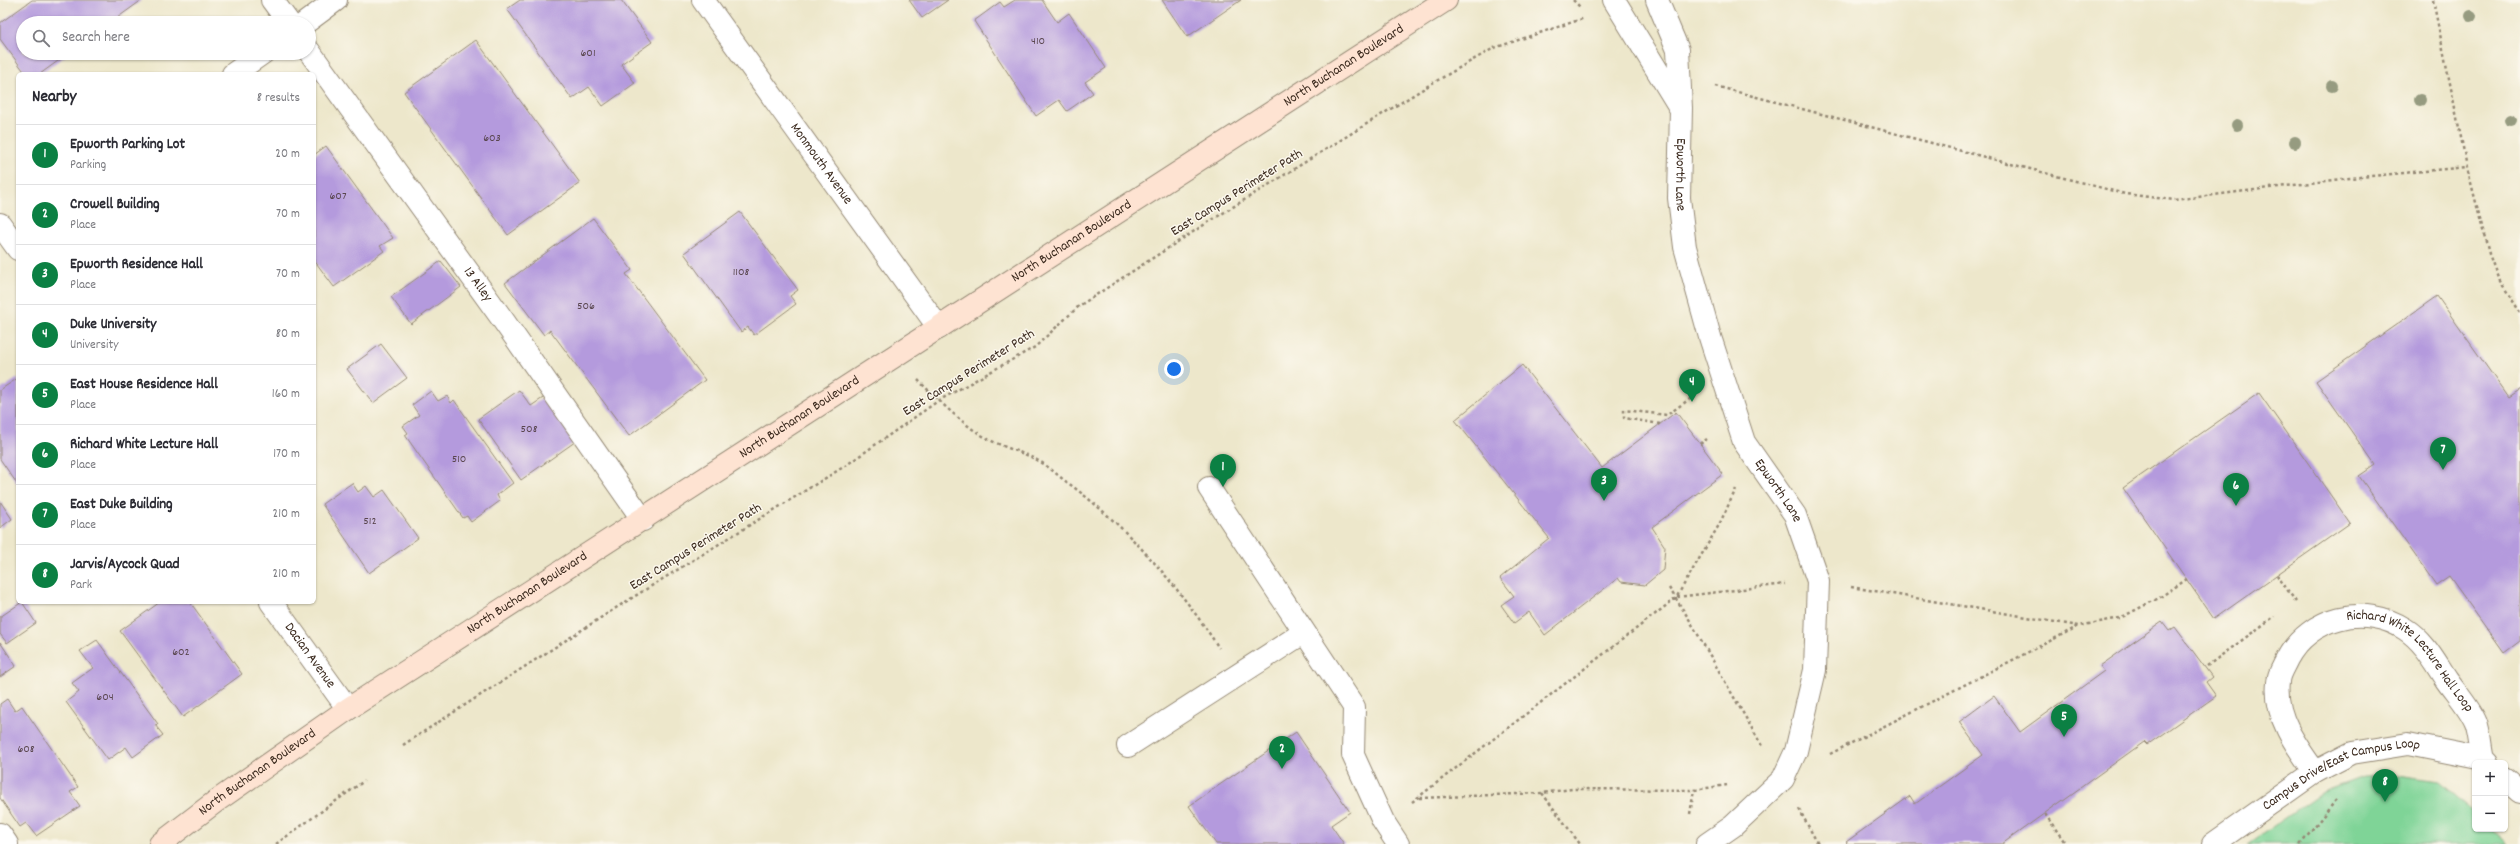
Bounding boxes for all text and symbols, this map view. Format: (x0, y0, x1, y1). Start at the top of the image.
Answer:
search box (16, 16, 316, 60)
street label: North Buchanan Boulevard (1280, 20, 1408, 112)
icon: search (30, 27, 52, 49)
text: Search here (62, 27, 130, 49)
house number: 410 (1031, 33, 1045, 50)
house number: 601 (580, 45, 596, 62)
text: Nearby (32, 86, 76, 110)
text: 8 results (257, 89, 300, 108)
street label: Monmouth Avenue (785, 119, 857, 209)
house number: 603 (483, 130, 501, 147)
text: Epworth Parking Lot (70, 134, 185, 156)
street label: Epworth Lane (1669, 138, 1691, 212)
street label: East Campus Perimeter Path (1167, 144, 1307, 242)
text: 1 (44, 145, 46, 164)
text: 20 m (275, 145, 300, 164)
text: Parking (70, 156, 106, 175)
house number: 607 (329, 188, 347, 205)
text: Crowell Building (70, 194, 160, 216)
street label: North Buchanan Boulevard (1008, 195, 1136, 288)
text: 2 (42, 205, 48, 224)
text: 70 m (276, 205, 300, 224)
text: Place (70, 216, 96, 235)
text: Epworth Residence Hall (70, 254, 203, 276)
street label: 13 Alley (458, 263, 497, 306)
house number: 1108 (733, 264, 749, 281)
text: 3 (42, 265, 48, 284)
text: 70 m (276, 265, 300, 284)
text: Place (70, 276, 96, 295)
house number: 506 (577, 298, 595, 315)
text: Duke University (70, 314, 156, 336)
street label: East Campus Perimeter Path (899, 324, 1039, 422)
text: 4 (42, 325, 48, 344)
text: 80 m (276, 325, 300, 344)
text: University (70, 336, 119, 355)
your location (1164, 359, 1184, 379)
pin: 4 (1679, 369, 1705, 402)
street label: North Buchanan Boulevard (735, 371, 864, 464)
text: East House Residence Hall (70, 374, 218, 396)
text: 5 (42, 385, 48, 404)
text: 160 m (272, 385, 300, 404)
text: Place (70, 396, 96, 415)
house number: 508 (521, 421, 538, 438)
text: Richard White Lecture Hall (70, 434, 218, 456)
pin: 7 (2430, 437, 2456, 470)
text: 6 (42, 445, 48, 464)
text: 170 m (273, 445, 300, 464)
house number: 510 (452, 451, 466, 468)
pin: 1 (1210, 454, 1236, 487)
street label: Epworth Lane (1749, 455, 1807, 525)
text: Place (70, 456, 96, 475)
pin: 3 (1591, 468, 1617, 501)
pin: 6 (2223, 473, 2249, 506)
text: East Duke Building (70, 494, 173, 516)
street label: East Campus Perimeter Path (626, 498, 766, 596)
text: 7 (43, 505, 47, 524)
text: 210 m (272, 505, 300, 524)
house number: 512 (363, 513, 377, 530)
text: Place (70, 516, 96, 535)
street label: North Buchanan Boulevard (463, 547, 592, 640)
text: Jarvis/Aycock Quad (70, 554, 180, 576)
text: 8 (42, 565, 48, 584)
text: 210 m (272, 565, 300, 584)
text: Park (70, 576, 92, 595)
street label: Richard White Lecture Hall Loop (2345, 606, 2478, 717)
street label: Dacian Avenue (279, 619, 340, 693)
house number: 602 (172, 644, 190, 661)
house number: 604 (96, 689, 114, 706)
pin: 5 (2051, 704, 2077, 737)
street label: North Buchanan Boulevard (195, 724, 320, 821)
street label: Campus Drive/East Campus Loop (2259, 734, 2422, 816)
pin: 2 (1269, 736, 1295, 769)
house number: 608 (17, 741, 35, 758)
map controls (2472, 760, 2508, 832)
button: + (2472, 760, 2508, 796)
pin: 8 (2372, 769, 2398, 802)
button: − (2472, 796, 2508, 832)

